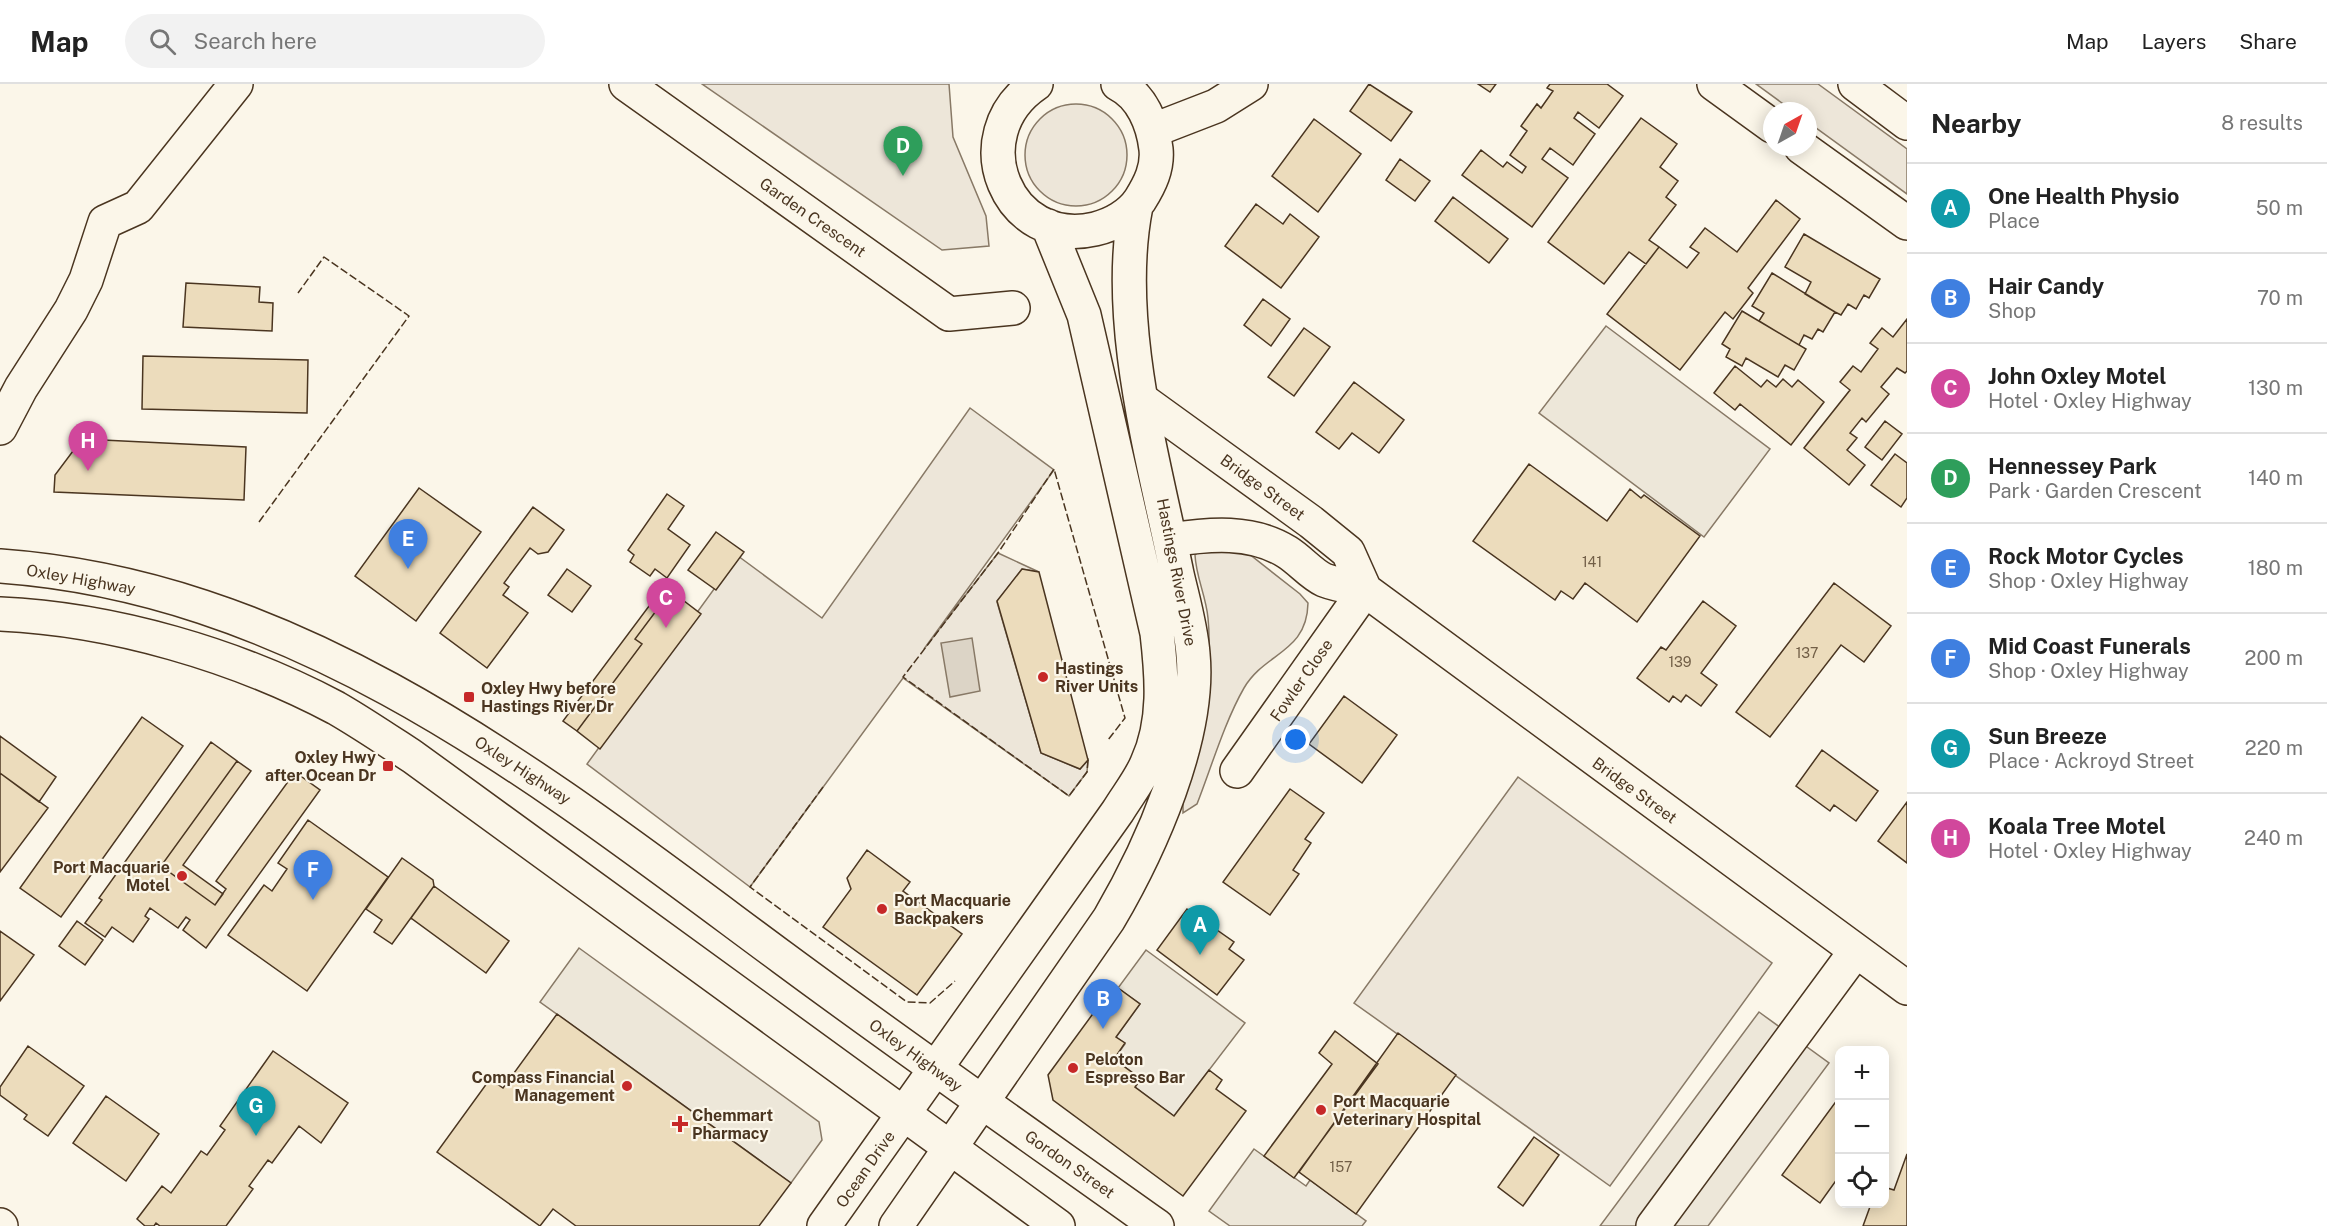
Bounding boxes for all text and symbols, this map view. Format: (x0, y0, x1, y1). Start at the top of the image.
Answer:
search box (125, 14, 545, 68)
text: Map (30, 25, 89, 58)
icon: search (146, 25, 179, 58)
text: Search here (194, 28, 317, 54)
text: Map (2066, 29, 2109, 54)
text: Layers (2142, 29, 2206, 54)
text: Share (2239, 29, 2297, 54)
north arrow (1763, 102, 1817, 156)
text: Nearby (1931, 108, 2021, 139)
text: 8 results (2221, 111, 2303, 135)
pin: D (884, 126, 922, 176)
street label: Garden Crescent (756, 174, 870, 261)
text: One Health Physio (1988, 183, 2180, 209)
text: A (1943, 196, 1958, 220)
text: 50 m (2256, 196, 2303, 220)
text: Place (1988, 209, 2040, 233)
text: Hair Candy (1988, 273, 2104, 299)
text: B (1944, 286, 1957, 310)
text: 70 m (2257, 286, 2303, 310)
text: Shop (1988, 299, 2036, 323)
text: John Oxley Motel (1988, 363, 2166, 389)
text: C (1943, 376, 1958, 400)
text: 130 m (2248, 376, 2303, 400)
text: Hotel · Oxley Highway (1988, 389, 2192, 413)
pin: H (68, 422, 107, 471)
street label: Bridge Street (1217, 450, 1309, 524)
text: Hennessey Park (1988, 453, 2157, 479)
text: D (1943, 466, 1958, 490)
text: 140 m (2248, 466, 2303, 490)
text: Park · Garden Crescent (1988, 479, 2202, 503)
street label: Hastings River Drive (1153, 497, 1200, 648)
pin: E (388, 520, 428, 569)
text: Rock Motor Cycles (1988, 543, 2184, 569)
house number: 141 (1582, 554, 1602, 570)
text: E (1944, 556, 1957, 580)
text: 180 m (2248, 556, 2303, 580)
street label: Oxley Highway (25, 561, 138, 599)
text: Shop · Oxley Highway (1988, 569, 2189, 593)
pin: C (646, 578, 686, 628)
text: Mid Coast Funerals (1988, 633, 2191, 659)
street label: Fowler Close (1266, 636, 1337, 725)
house number: 137 (1796, 645, 1818, 661)
text: F (1944, 646, 1957, 670)
text: 200 m (2245, 646, 2303, 670)
house number: 139 (1668, 654, 1692, 670)
place label: Hastings River Units (1055, 659, 1138, 696)
text: Shop · Oxley Highway (1988, 659, 2189, 683)
marker: Hastings River Units (1036, 670, 1050, 684)
place label: Oxley Hwy before Hastings River Dr (481, 679, 616, 716)
marker: Oxley Hwy before Hastings River Dr (462, 690, 476, 704)
text: Sun Breeze (1988, 723, 2107, 749)
your location (1281, 725, 1310, 754)
street label: Oxley Highway (471, 732, 575, 809)
text: G (1943, 736, 1958, 760)
text: 220 m (2245, 736, 2303, 760)
place label: Oxley Hwy after Ocean Dr (265, 748, 376, 785)
text: Place · Ackroyd Street (1988, 749, 2194, 773)
street label: Bridge Street (1589, 753, 1681, 827)
marker: Oxley Hwy after Ocean Dr (381, 759, 395, 773)
text: Koala Tree Motel (1988, 813, 2166, 839)
text: H (1943, 826, 1958, 850)
text: 240 m (2244, 826, 2303, 850)
text: Hotel · Oxley Highway (1988, 839, 2192, 863)
pin: F (294, 850, 332, 900)
place label: Port Macquarie Motel (53, 858, 170, 895)
marker: Port Macquarie Motel (175, 869, 189, 883)
place label: Port Macquarie Backpakers (894, 891, 1011, 928)
marker: Port Macquarie Backpakers (875, 902, 889, 916)
pin: A (1180, 906, 1220, 955)
pin: B (1084, 980, 1122, 1029)
street label: Oxley Highway (865, 1015, 966, 1096)
map controls (1835, 1046, 1889, 1208)
button: + (1835, 1046, 1889, 1100)
place label: Peloton Espresso Bar (1085, 1050, 1186, 1087)
marker: Peloton Espresso Bar (1066, 1061, 1080, 1075)
place label: Compass Financial Management (472, 1068, 615, 1105)
marker: Compass Financial Management (620, 1079, 634, 1093)
pin: G (236, 1086, 276, 1136)
place label: Port Macquarie Veterinary Hospital (1333, 1092, 1481, 1129)
button: − (1835, 1100, 1889, 1154)
marker: Port Macquarie Veterinary Hospital (1314, 1103, 1328, 1117)
place label: Chemmart Pharmacy (692, 1106, 773, 1143)
marker: Chemmart Pharmacy (673, 1117, 687, 1131)
street label: Gordon Street (1021, 1126, 1118, 1202)
street label: Ocean Drive (832, 1127, 899, 1211)
button: locate (1835, 1154, 1889, 1208)
house number: 157 (1329, 1159, 1353, 1175)

